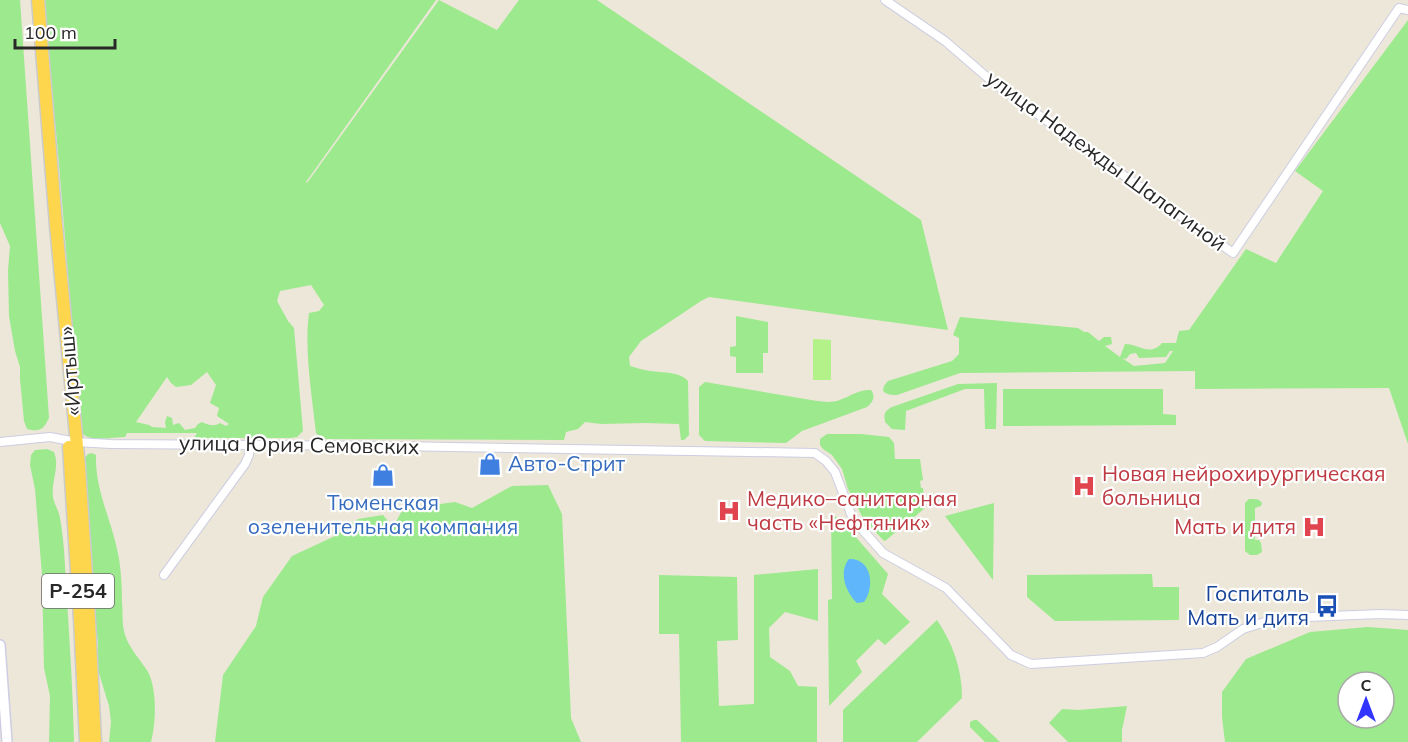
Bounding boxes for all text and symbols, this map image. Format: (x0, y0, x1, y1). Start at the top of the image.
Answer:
scale bar (15, 12, 116, 50)
text: 100 m (24, 21, 77, 44)
street label: улица Надежды Шалагиной (981, 64, 1232, 256)
street label: «Иртыш» (52, 325, 86, 417)
street label: улица Юрия Семовских (179, 429, 420, 459)
place label: Авто-Стрит (508, 450, 626, 476)
shop icon: Авто-Стрит (477, 451, 503, 477)
place label: Новая нейрохирургическая больница (1102, 460, 1386, 510)
shop icon: Тюменская озеленительная компания (370, 462, 396, 488)
hospital icon: Новая нейрохирургическая больница (1071, 473, 1097, 499)
place label: Медико–санитарная часть «Нефтяник» (747, 485, 957, 535)
place label: Тюменская озеленительная компания (248, 489, 518, 539)
hospital icon: Медико–санитарная часть «Нефтяник» (716, 498, 742, 524)
place label: Мать и дитя (1174, 513, 1296, 539)
hospital icon: Мать и дитя (1301, 514, 1327, 540)
road number: Р-254 (42, 574, 114, 608)
place label: Госпиталь Мать и дитя (1187, 580, 1309, 630)
bus stop icon: Госпиталь Мать и дитя (1314, 593, 1340, 619)
north arrow (1336, 670, 1396, 730)
text: С (1361, 675, 1372, 695)

